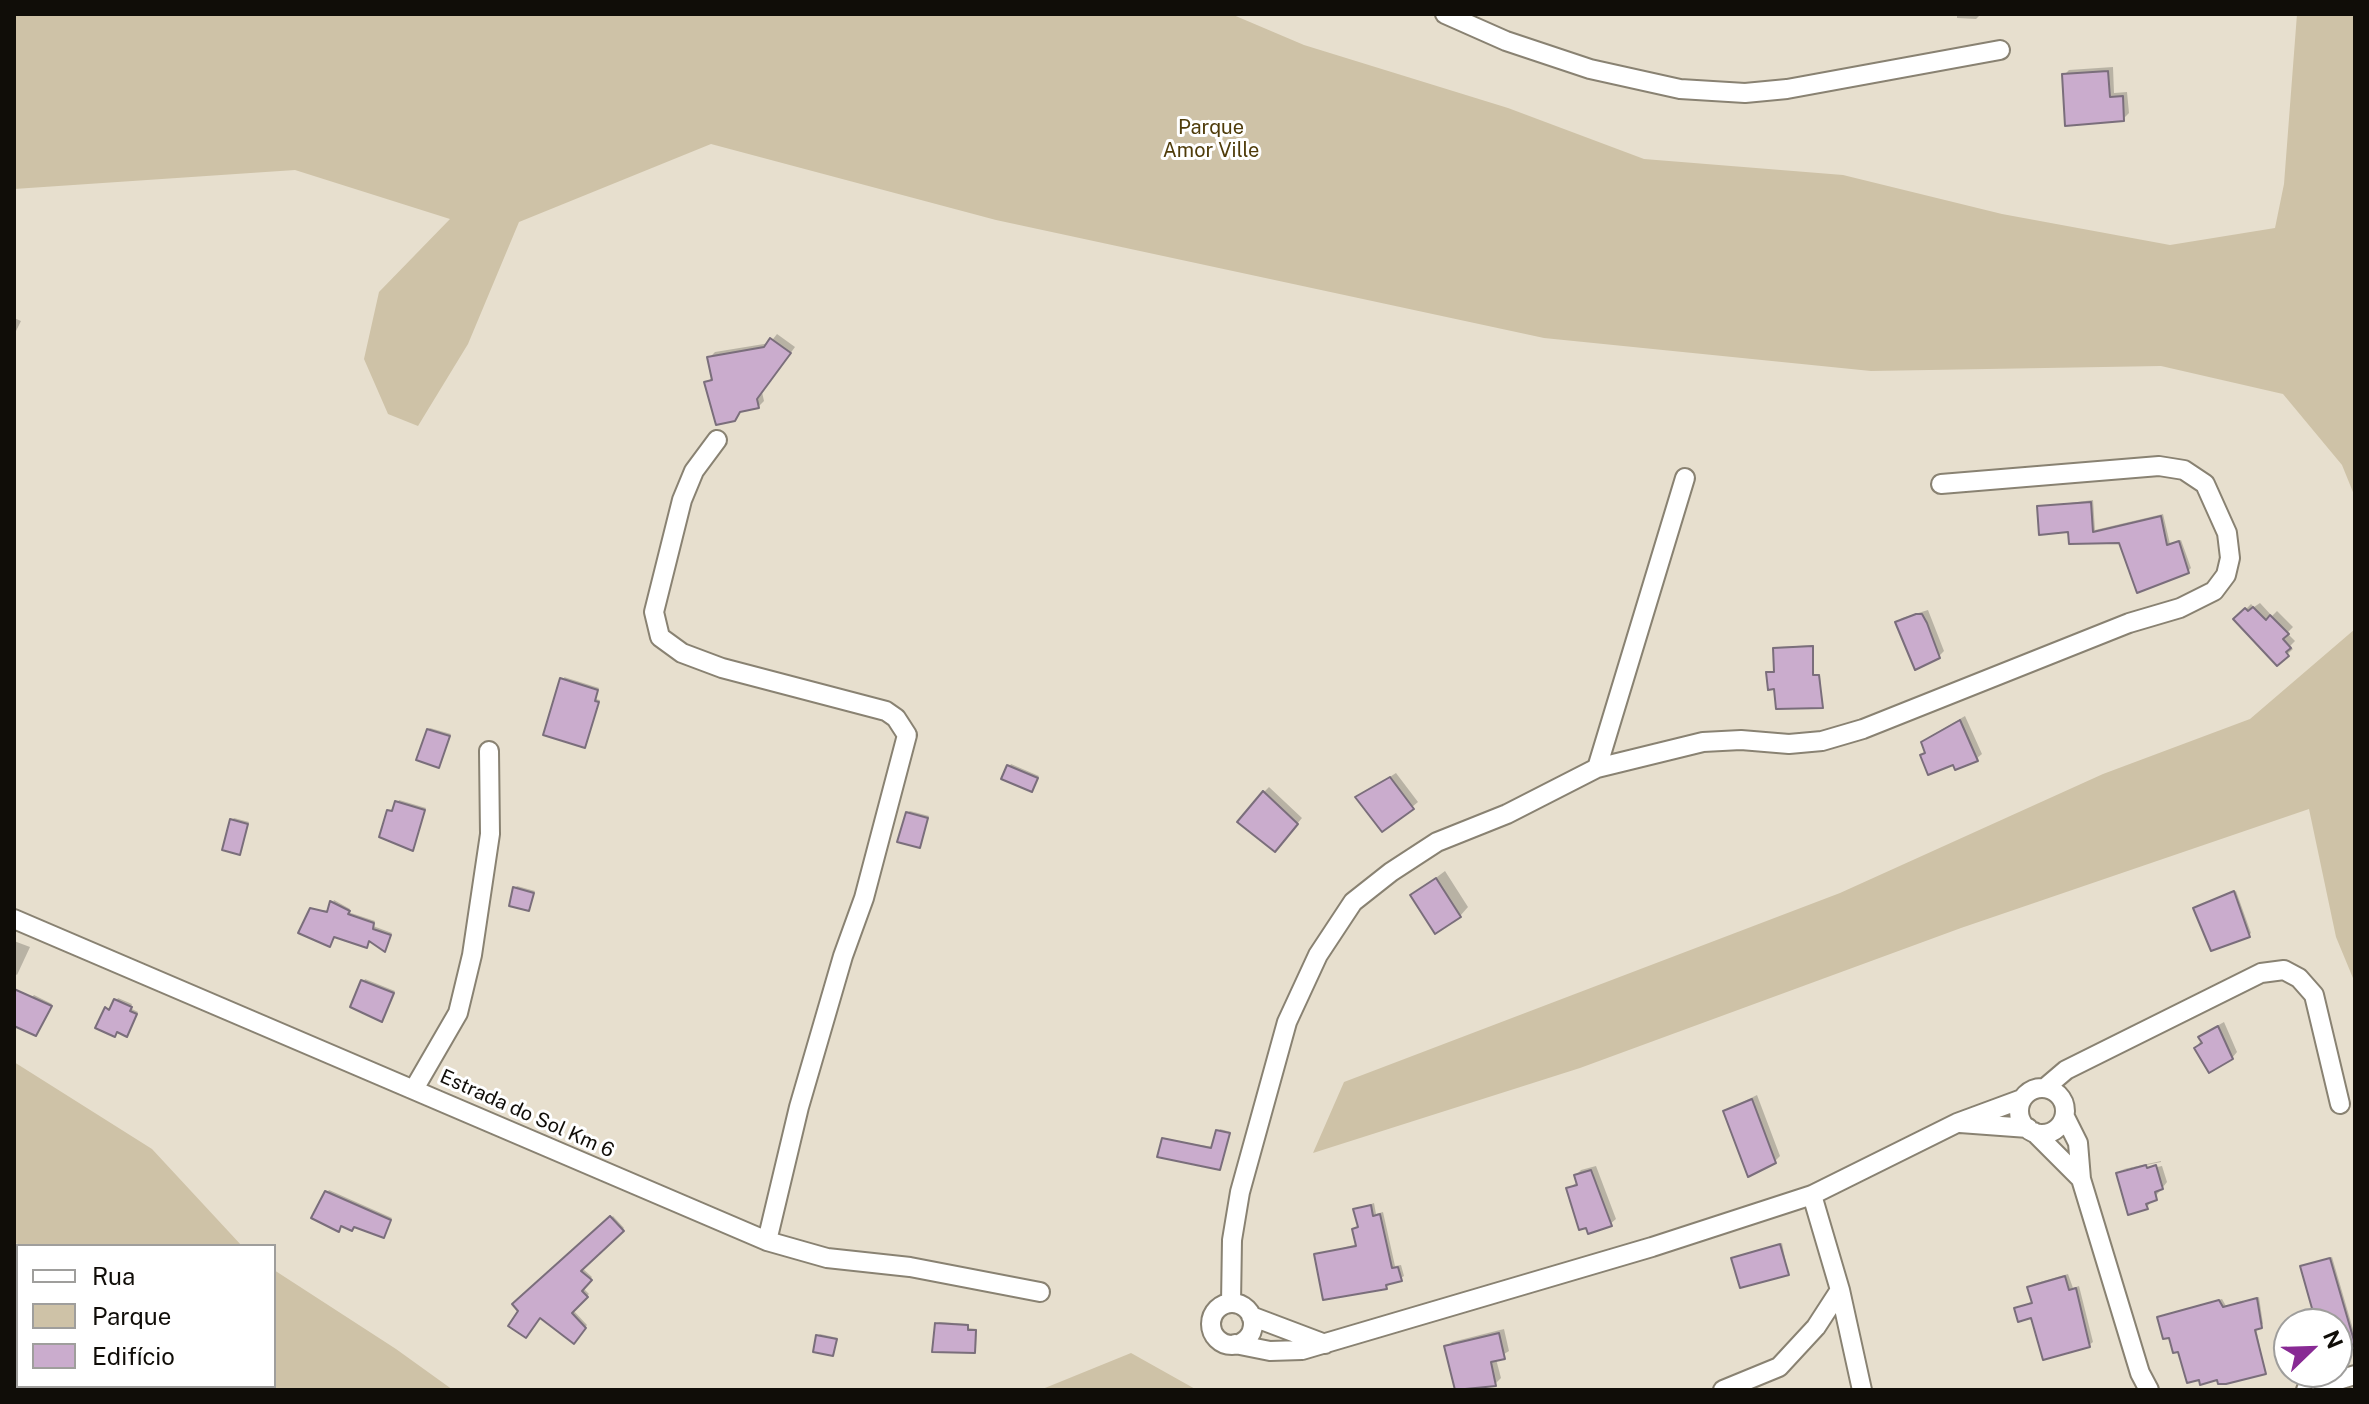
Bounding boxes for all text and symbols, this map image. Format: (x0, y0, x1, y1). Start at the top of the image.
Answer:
park label: Parque Amor Ville (1163, 116, 1259, 163)
street label: Estrada do Sol Km 6 (436, 1065, 618, 1163)
legend (16, 1244, 276, 1388)
text: Rua (92, 1262, 135, 1290)
text: Parque (92, 1302, 171, 1330)
north arrow (2273, 1308, 2353, 1388)
text: N (2318, 1326, 2349, 1352)
text: Edifício (92, 1342, 175, 1370)

